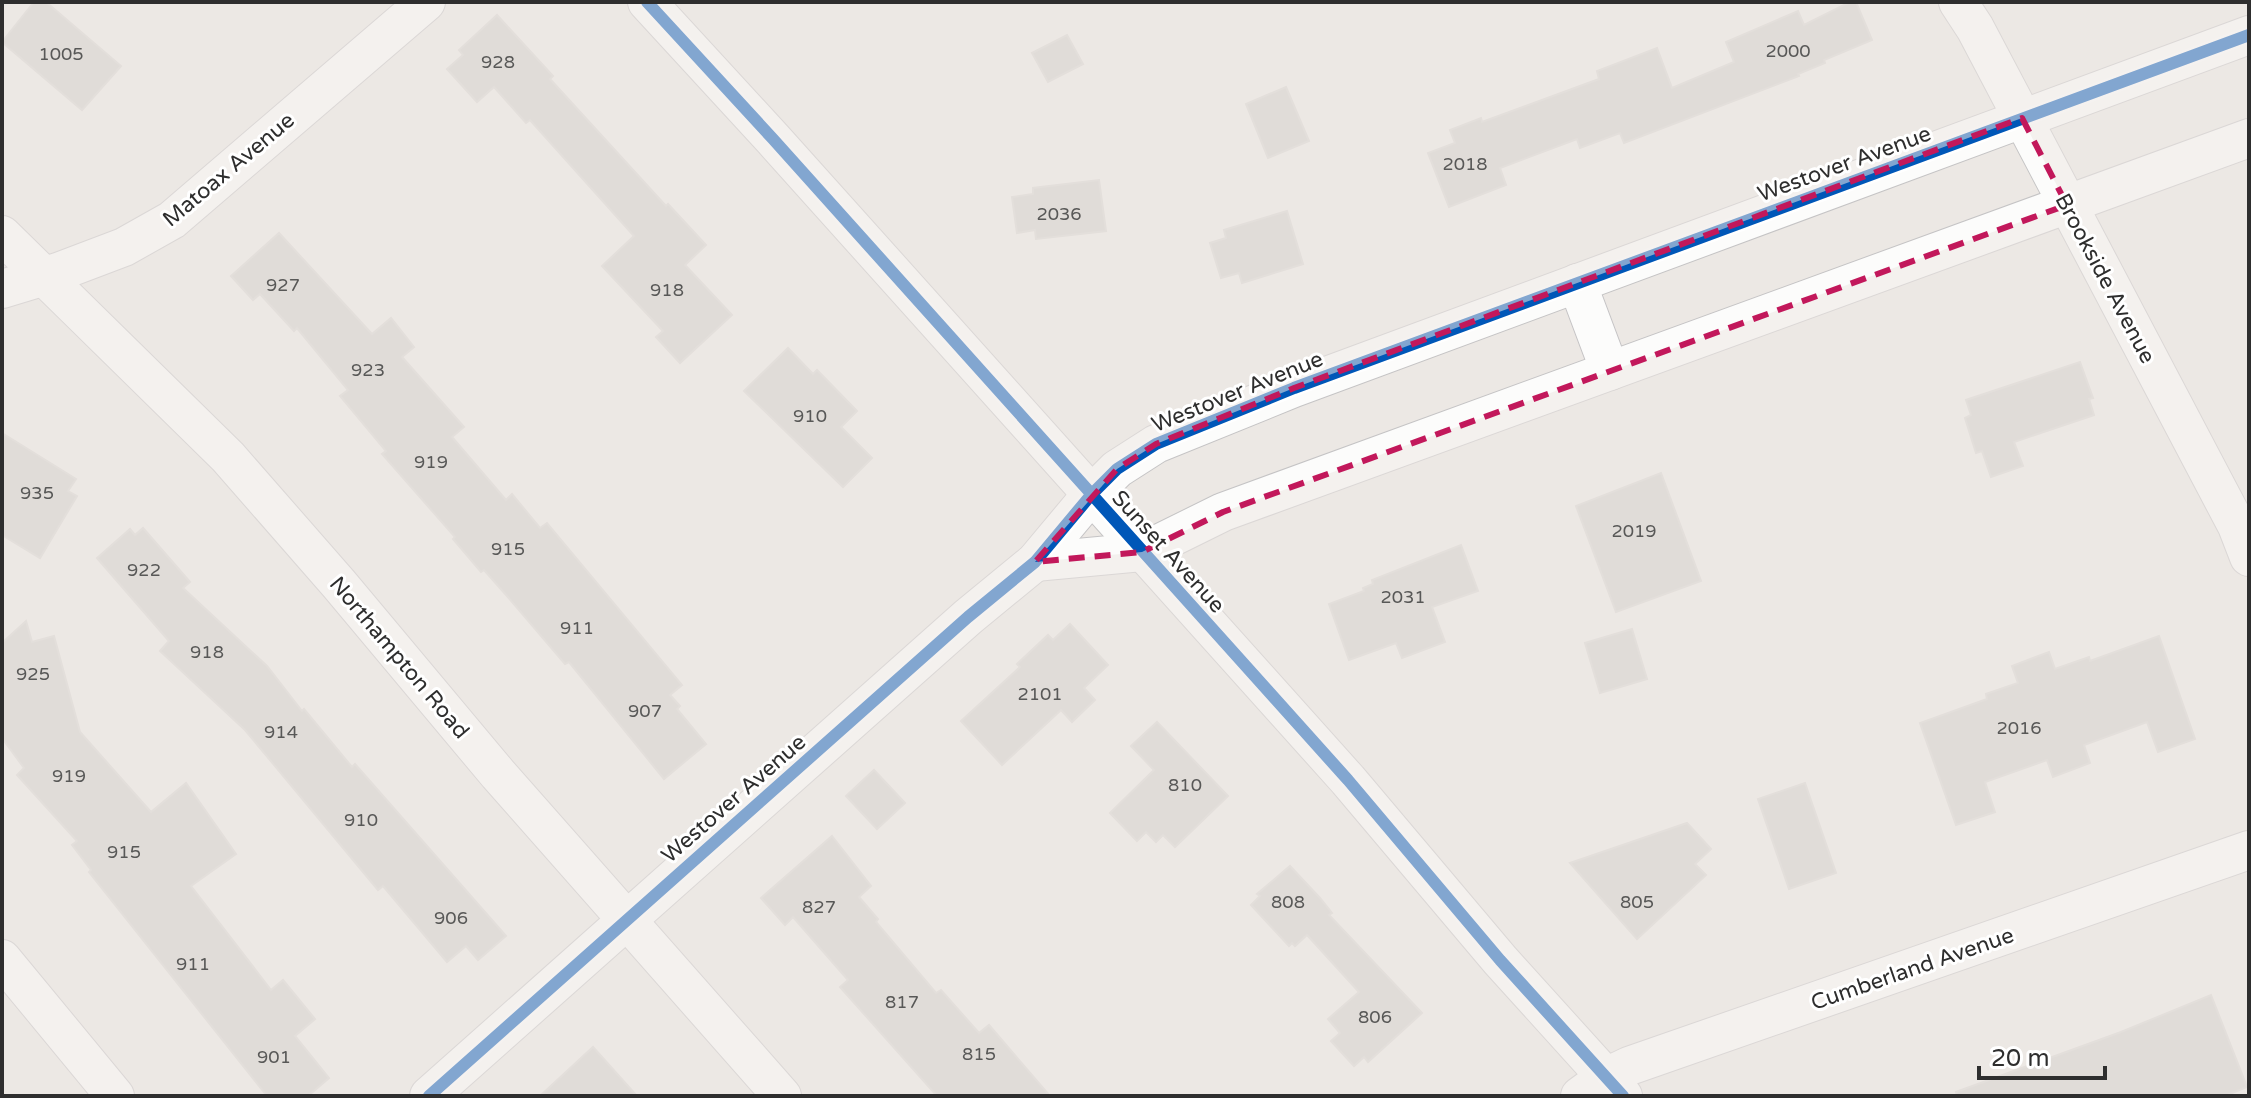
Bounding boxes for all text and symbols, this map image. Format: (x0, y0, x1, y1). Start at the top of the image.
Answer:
house number: 2000 (1765, 40, 1811, 62)
house number: 1005 (38, 43, 84, 65)
house number: 928 (481, 51, 515, 73)
street label: Matoax Avenue (158, 107, 300, 232)
street label: Westover Avenue (1754, 121, 1935, 207)
house number: 2018 (1442, 153, 1488, 175)
street label: Brookside Avenue (2049, 189, 2161, 368)
house number: 2036 (1036, 203, 1082, 225)
house number: 927 (266, 274, 300, 296)
house number: 918 (650, 279, 684, 301)
street label: Westover Avenue (1148, 346, 1327, 438)
house number: 923 (351, 359, 385, 381)
house number: 910 (793, 405, 827, 427)
house number: 919 (414, 451, 448, 473)
house number: 935 (20, 482, 54, 504)
street label: Sunset Avenue (1106, 485, 1230, 618)
house number: 2019 (1611, 520, 1657, 542)
house number: 915 (491, 538, 525, 560)
house number: 922 (127, 559, 161, 581)
street label: Northampton Road (324, 571, 475, 744)
house number: 2031 (1380, 586, 1426, 608)
house number: 911 (560, 617, 594, 639)
house number: 918 (190, 641, 224, 663)
house number: 925 (16, 663, 50, 685)
house number: 2101 (1017, 683, 1063, 705)
house number: 907 (628, 700, 662, 722)
house number: 2016 (1996, 717, 2042, 739)
house number: 914 (264, 721, 298, 743)
street label: Westover Avenue (656, 729, 811, 868)
house number: 919 (52, 765, 86, 787)
house number: 810 (1168, 774, 1202, 796)
house number: 910 (344, 809, 378, 831)
house number: 915 (107, 841, 141, 863)
house number: 808 (1271, 891, 1305, 913)
house number: 805 (1620, 891, 1654, 913)
house number: 827 (802, 896, 836, 918)
house number: 906 (434, 907, 468, 929)
street label: Cumberland Avenue (1807, 922, 2017, 1016)
house number: 911 (176, 953, 210, 975)
house number: 817 (885, 991, 919, 1013)
house number: 806 (1358, 1006, 1392, 1028)
scale bar (1979, 1030, 2105, 1080)
house number: 815 (962, 1043, 996, 1065)
text: 20 m (1991, 1044, 2049, 1073)
house number: 901 (257, 1046, 291, 1068)

